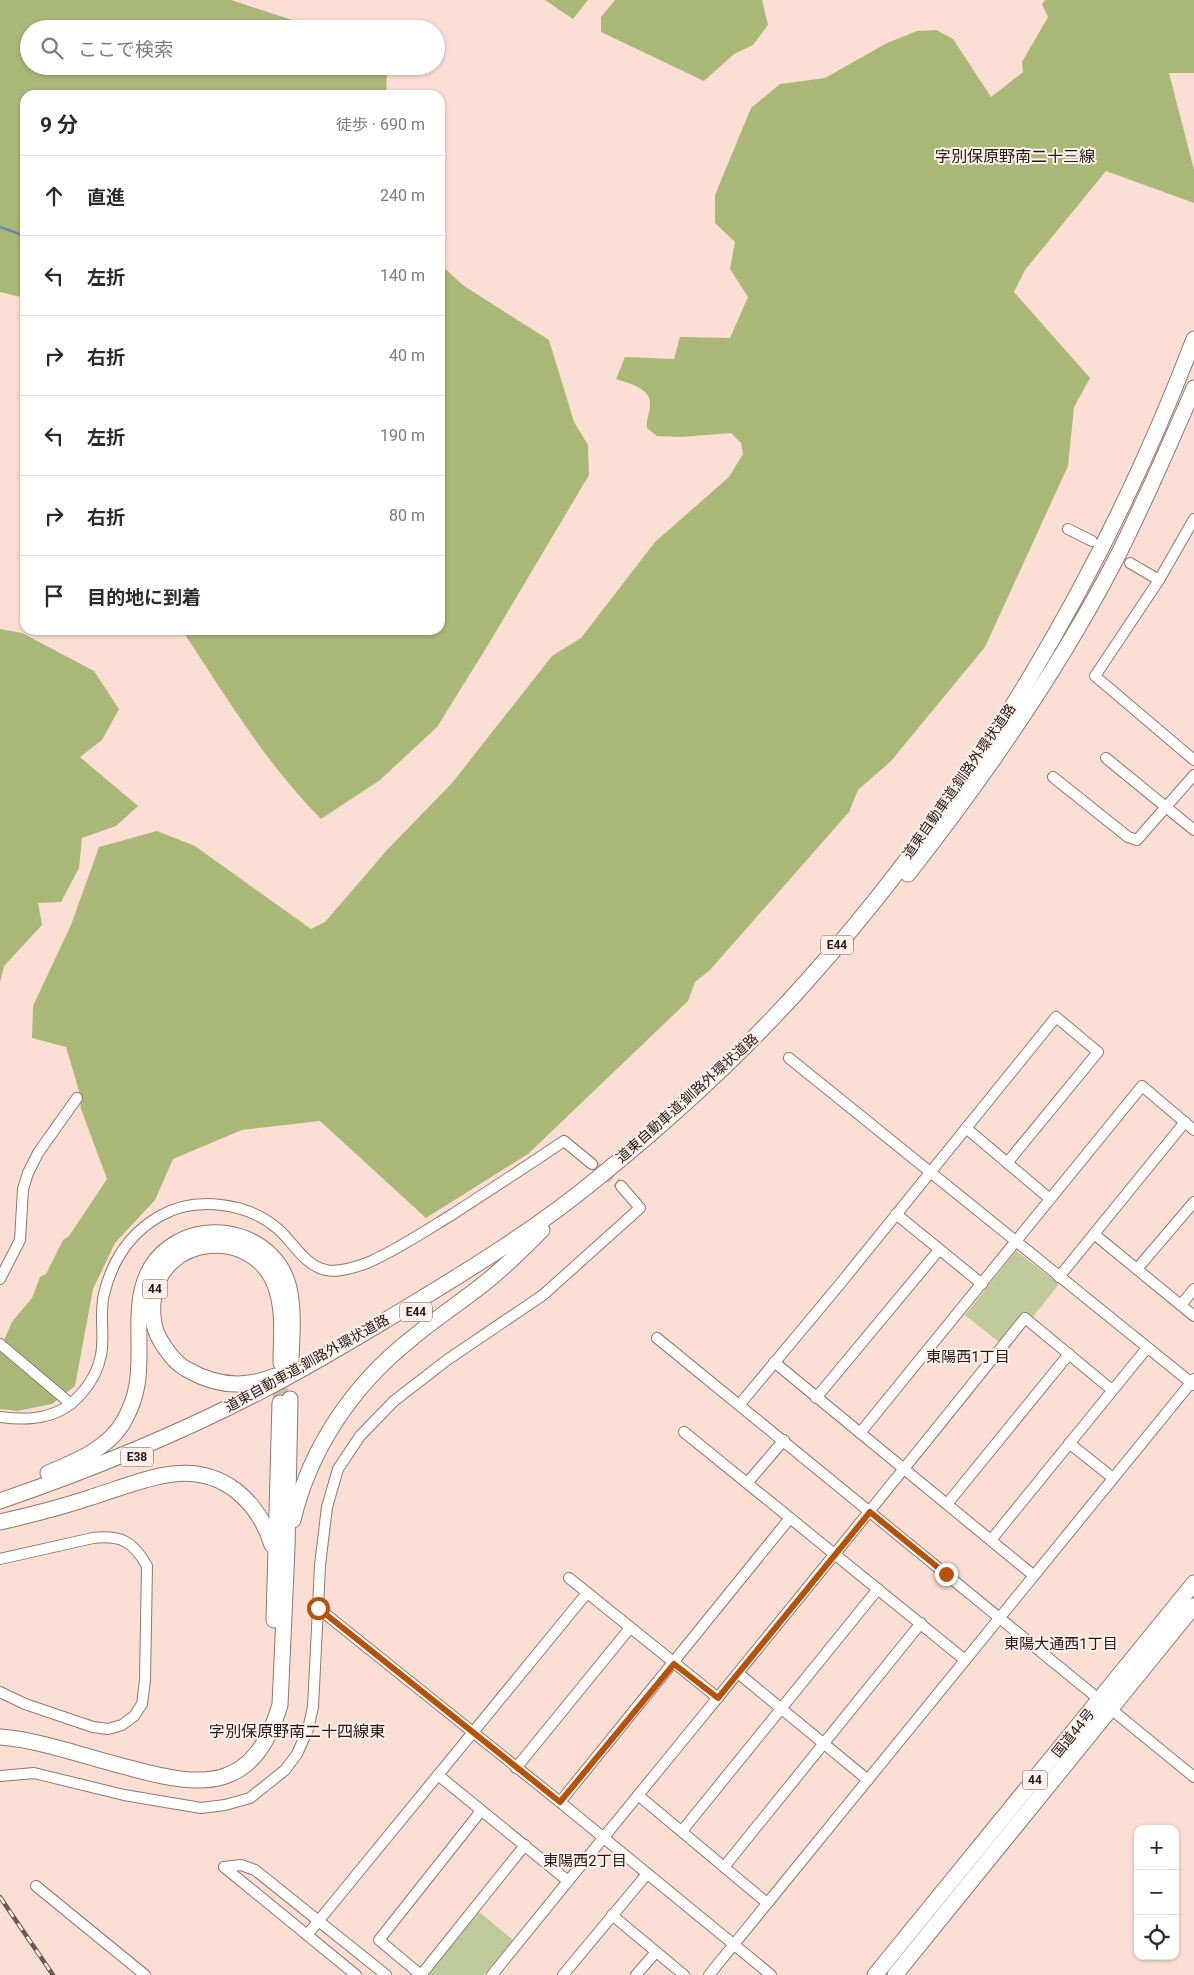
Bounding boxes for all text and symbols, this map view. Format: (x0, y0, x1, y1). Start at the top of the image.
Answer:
search box (20, 20, 445, 75)
icon: search (38, 34, 66, 62)
text: ここで検索 (78, 38, 173, 61)
text: 9 分 (40, 113, 78, 137)
text: 徒歩 · 690 m (336, 115, 425, 134)
district label: 字別保原野南二十三線 (935, 147, 1095, 166)
icon: ahead (40, 182, 68, 210)
text: 直進 (87, 186, 125, 209)
text: 240 m (380, 186, 425, 205)
icon: left (40, 262, 68, 290)
text: 左折 (87, 266, 125, 289)
text: 140 m (380, 266, 425, 285)
icon: right (40, 342, 68, 370)
text: 右折 (87, 346, 125, 369)
text: 40 m (389, 346, 425, 365)
icon: left (40, 422, 68, 450)
text: 左折 (87, 426, 125, 449)
text: 190 m (380, 426, 425, 445)
icon: right (40, 502, 68, 530)
text: 右折 (87, 506, 125, 529)
text: 80 m (389, 506, 425, 525)
icon: arrive (40, 582, 68, 610)
text: 目的地に到着 (87, 586, 201, 609)
street label: 道東自動車道;釧路外環状道路 (899, 701, 1019, 861)
road number: E44 (821, 936, 853, 954)
street label: 道東自動車道;釧路外環状道路 (613, 1030, 761, 1166)
road number: 44 (142, 1280, 168, 1298)
road number: E44 (400, 1302, 432, 1321)
street label: 道東自動車道;釧路外環状道路 (222, 1311, 392, 1415)
district label: 東陽西1丁目 (926, 1348, 1010, 1366)
road number: E38 (121, 1448, 153, 1466)
route end (935, 1563, 958, 1586)
route start (307, 1597, 330, 1620)
district label: 東陽大通西1丁目 (1004, 1635, 1118, 1653)
street label: 国道44号 (1049, 1706, 1097, 1760)
district label: 字別保原野南二十四線東 (209, 1722, 385, 1741)
road number: 44 (1022, 1770, 1048, 1790)
map controls (1134, 1825, 1179, 1960)
button: + (1134, 1825, 1179, 1870)
district label: 東陽西2丁目 (543, 1852, 627, 1870)
button: − (1134, 1870, 1179, 1915)
button: locate (1134, 1915, 1179, 1960)

